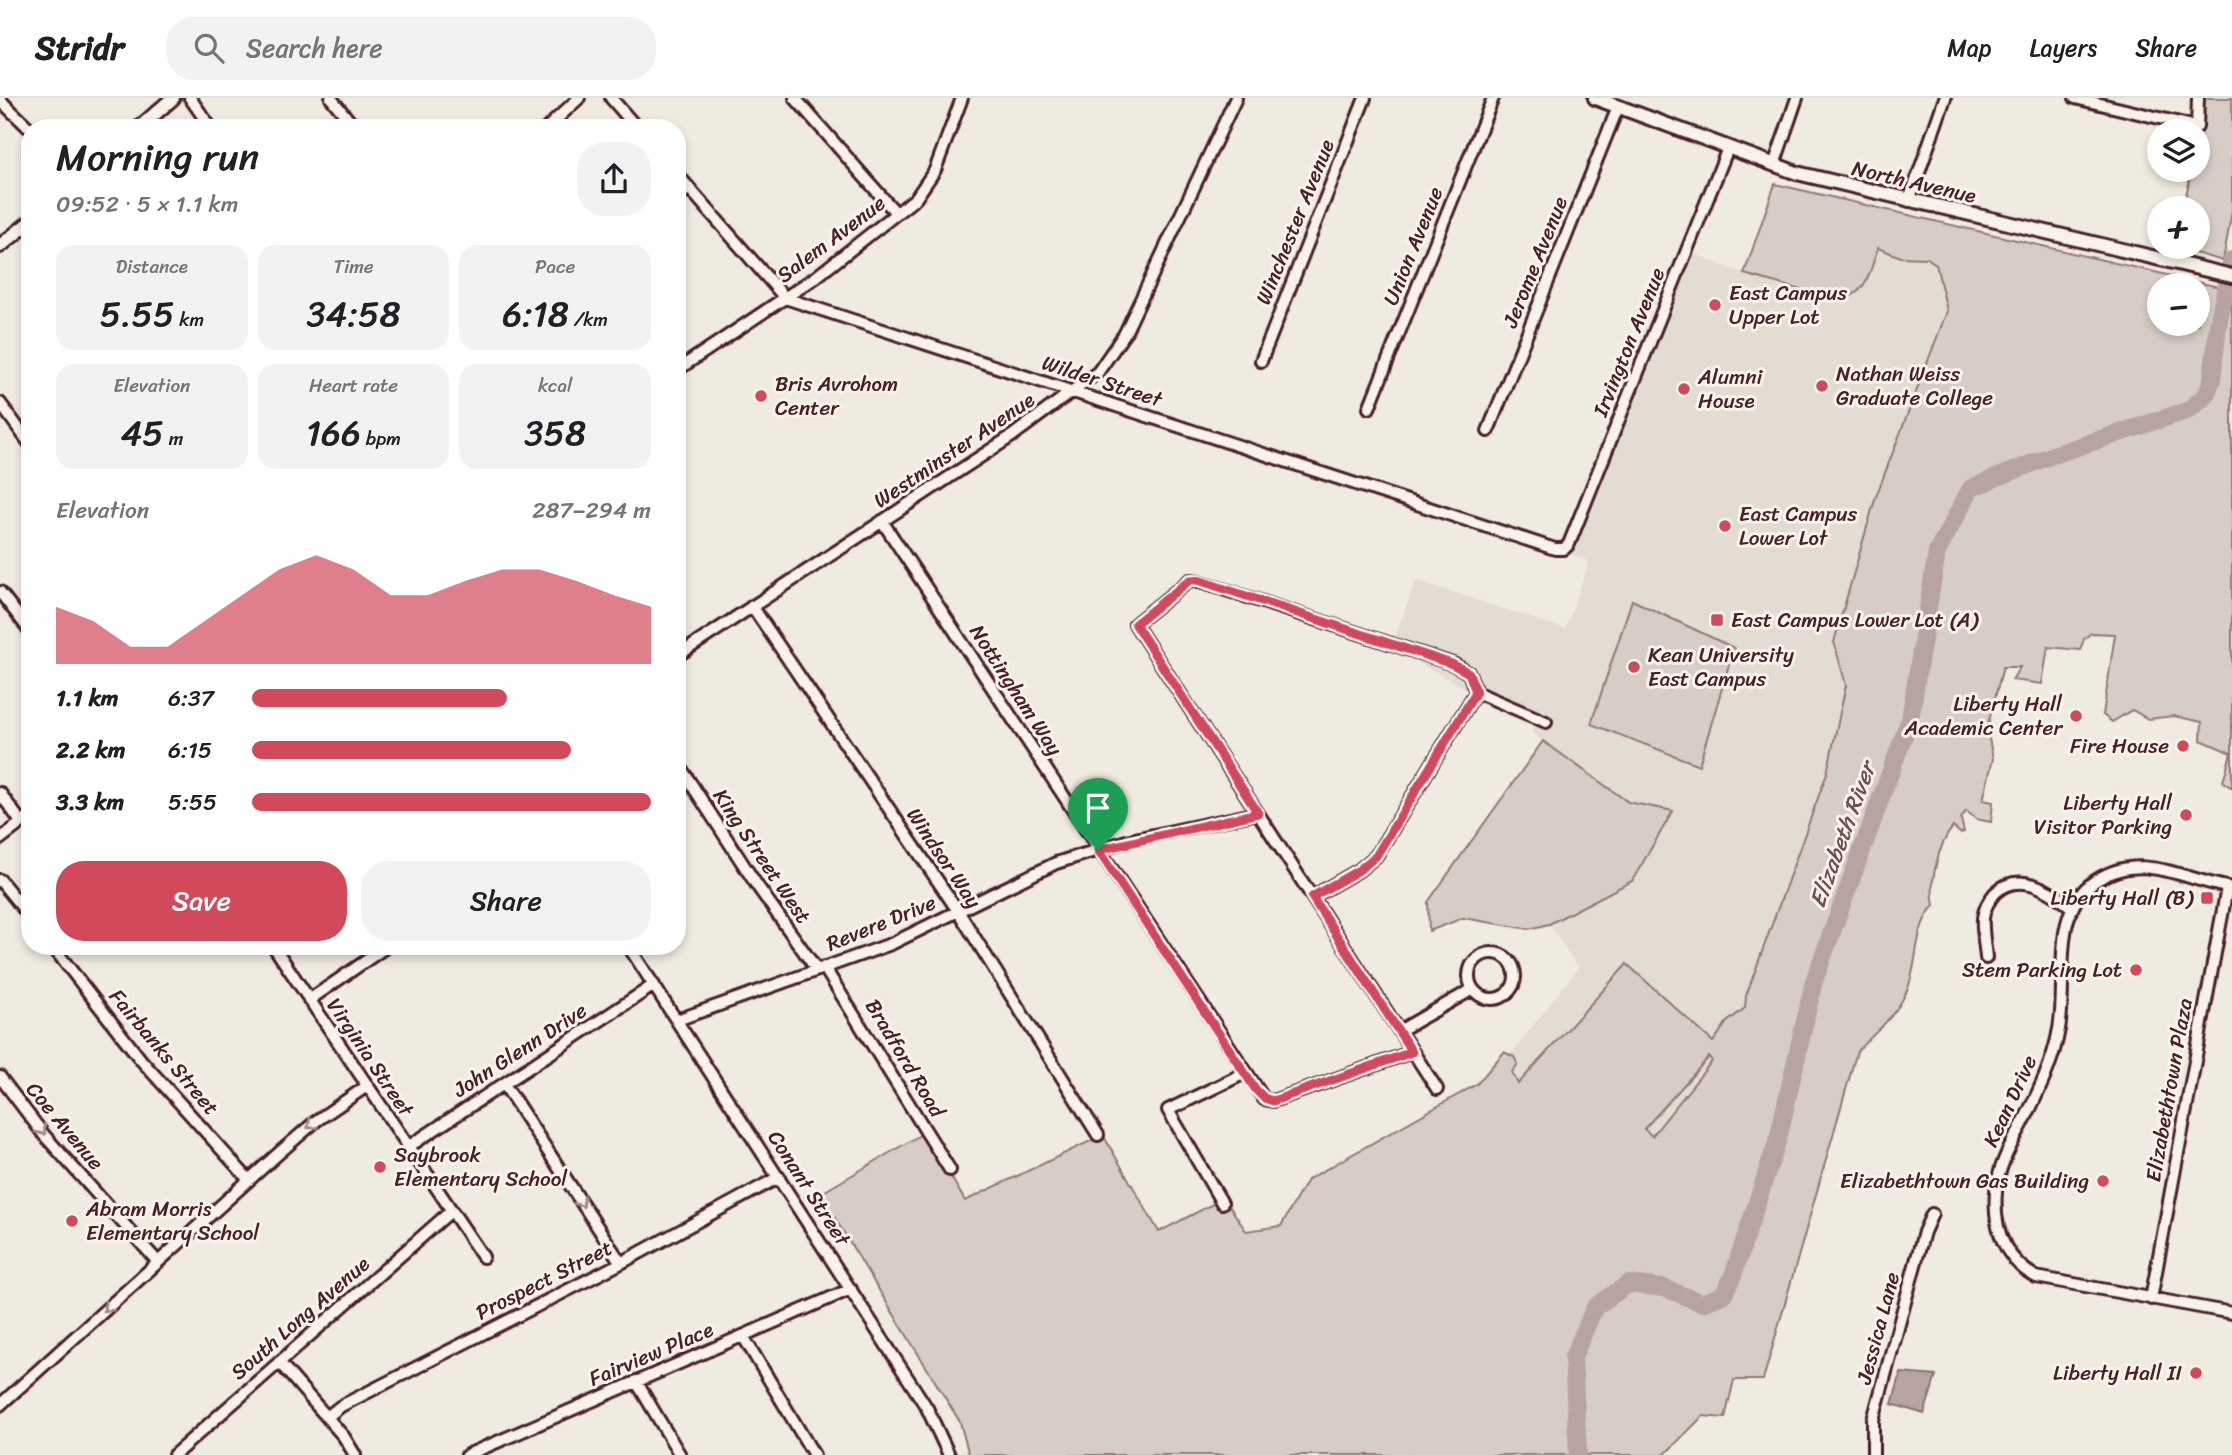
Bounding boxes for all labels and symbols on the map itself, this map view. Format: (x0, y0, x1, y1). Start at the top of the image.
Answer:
street label: Winchester Avenue (1244, 133, 1346, 311)
street label: North Avenue (1848, 149, 1980, 215)
street label: Union Avenue (1372, 181, 1454, 311)
street label: Salem Avenue (768, 185, 894, 293)
street label: Jerome Avenue (1491, 191, 1579, 334)
street label: Irvington Avenue (1581, 261, 1676, 423)
place label: East Campus Upper Lot (1729, 274, 1848, 336)
marker: East Campus Upper Lot (1707, 297, 1723, 313)
street label: Wilder Street (1037, 344, 1168, 419)
place label: Nathan Weiss Graduate College (1836, 355, 1993, 417)
place label: Alumni House (1697, 358, 1764, 420)
place label: Bris Avrohom Center (775, 365, 898, 427)
marker: Nathan Weiss Graduate College (1814, 378, 1830, 394)
marker: Alumni House (1676, 381, 1692, 397)
street label: Westminster Avenue (865, 382, 1043, 518)
marker: Bris Avrohom Center (753, 388, 769, 404)
place label: East Campus Lower Lot (1739, 495, 1858, 557)
marker: East Campus Lower Lot (1717, 518, 1733, 534)
place label: East Campus Lower Lot (A) (1731, 601, 1979, 639)
marker: East Campus Lower Lot (A) (1709, 612, 1725, 628)
street label: Nottingham Way (959, 616, 1073, 764)
place label: Kean University East Campus (1648, 636, 1794, 698)
marker: Kean University East Campus (1626, 659, 1642, 675)
place label: Liberty Hall Academic Center (1903, 685, 2063, 747)
marker: Liberty Hall Academic Center (2068, 708, 2084, 724)
place label: Fire House (2070, 727, 2169, 765)
marker: Fire House (2175, 738, 2191, 754)
water label: Elizabeth River (1797, 753, 1889, 914)
pin (1068, 778, 1128, 850)
street label: King Street West (702, 780, 822, 932)
place label: Liberty Hall Visitor Parking (2034, 784, 2173, 846)
street label: Windsor Way (896, 800, 992, 917)
marker: Liberty Hall Visitor Parking (2178, 807, 2194, 823)
place label: Liberty Hall (B) (2051, 879, 2195, 917)
street label: Revere Drive (820, 884, 942, 962)
marker: Liberty Hall (B) (2199, 890, 2215, 906)
place label: Stem Parking Lot (1962, 951, 2122, 989)
marker: Stem Parking Lot (2128, 962, 2144, 978)
street label: Fairbanks Street (99, 980, 229, 1124)
street label: Virginia Street (316, 990, 425, 1126)
street label: Bradford Road (854, 991, 957, 1127)
street label: John Glenn Drive (444, 992, 595, 1108)
street label: Elizabethtown Plaza (2134, 995, 2204, 1185)
street label: Kean Drive (1972, 1048, 2048, 1154)
street label: Coe Avenue (16, 1073, 114, 1179)
one-way arrow (307, 1117, 319, 1130)
street label: Conant Street (757, 1122, 862, 1255)
one-way arrow (33, 1124, 46, 1136)
place label: Saybrook Elementary School (394, 1136, 568, 1198)
marker: Saybrook Elementary School (372, 1159, 388, 1175)
place label: Elizabethtown Gas Building (1840, 1162, 2089, 1200)
marker: Elizabethtown Gas Building (2095, 1173, 2111, 1189)
place label: Abram Morris Elementary School (85, 1190, 260, 1252)
one-way arrow (573, 1195, 586, 1208)
marker: Abram Morris Elementary School (64, 1213, 80, 1229)
street label: Prospect Street (469, 1229, 619, 1331)
street label: South Long Avenue (221, 1246, 379, 1390)
street label: Jessica Lane (1845, 1268, 1911, 1389)
one-way arrow (102, 1300, 115, 1312)
street label: Fairview Place (583, 1311, 719, 1397)
place label: Liberty Hall II (2053, 1354, 2183, 1392)
marker: Liberty Hall II (2188, 1365, 2204, 1381)

